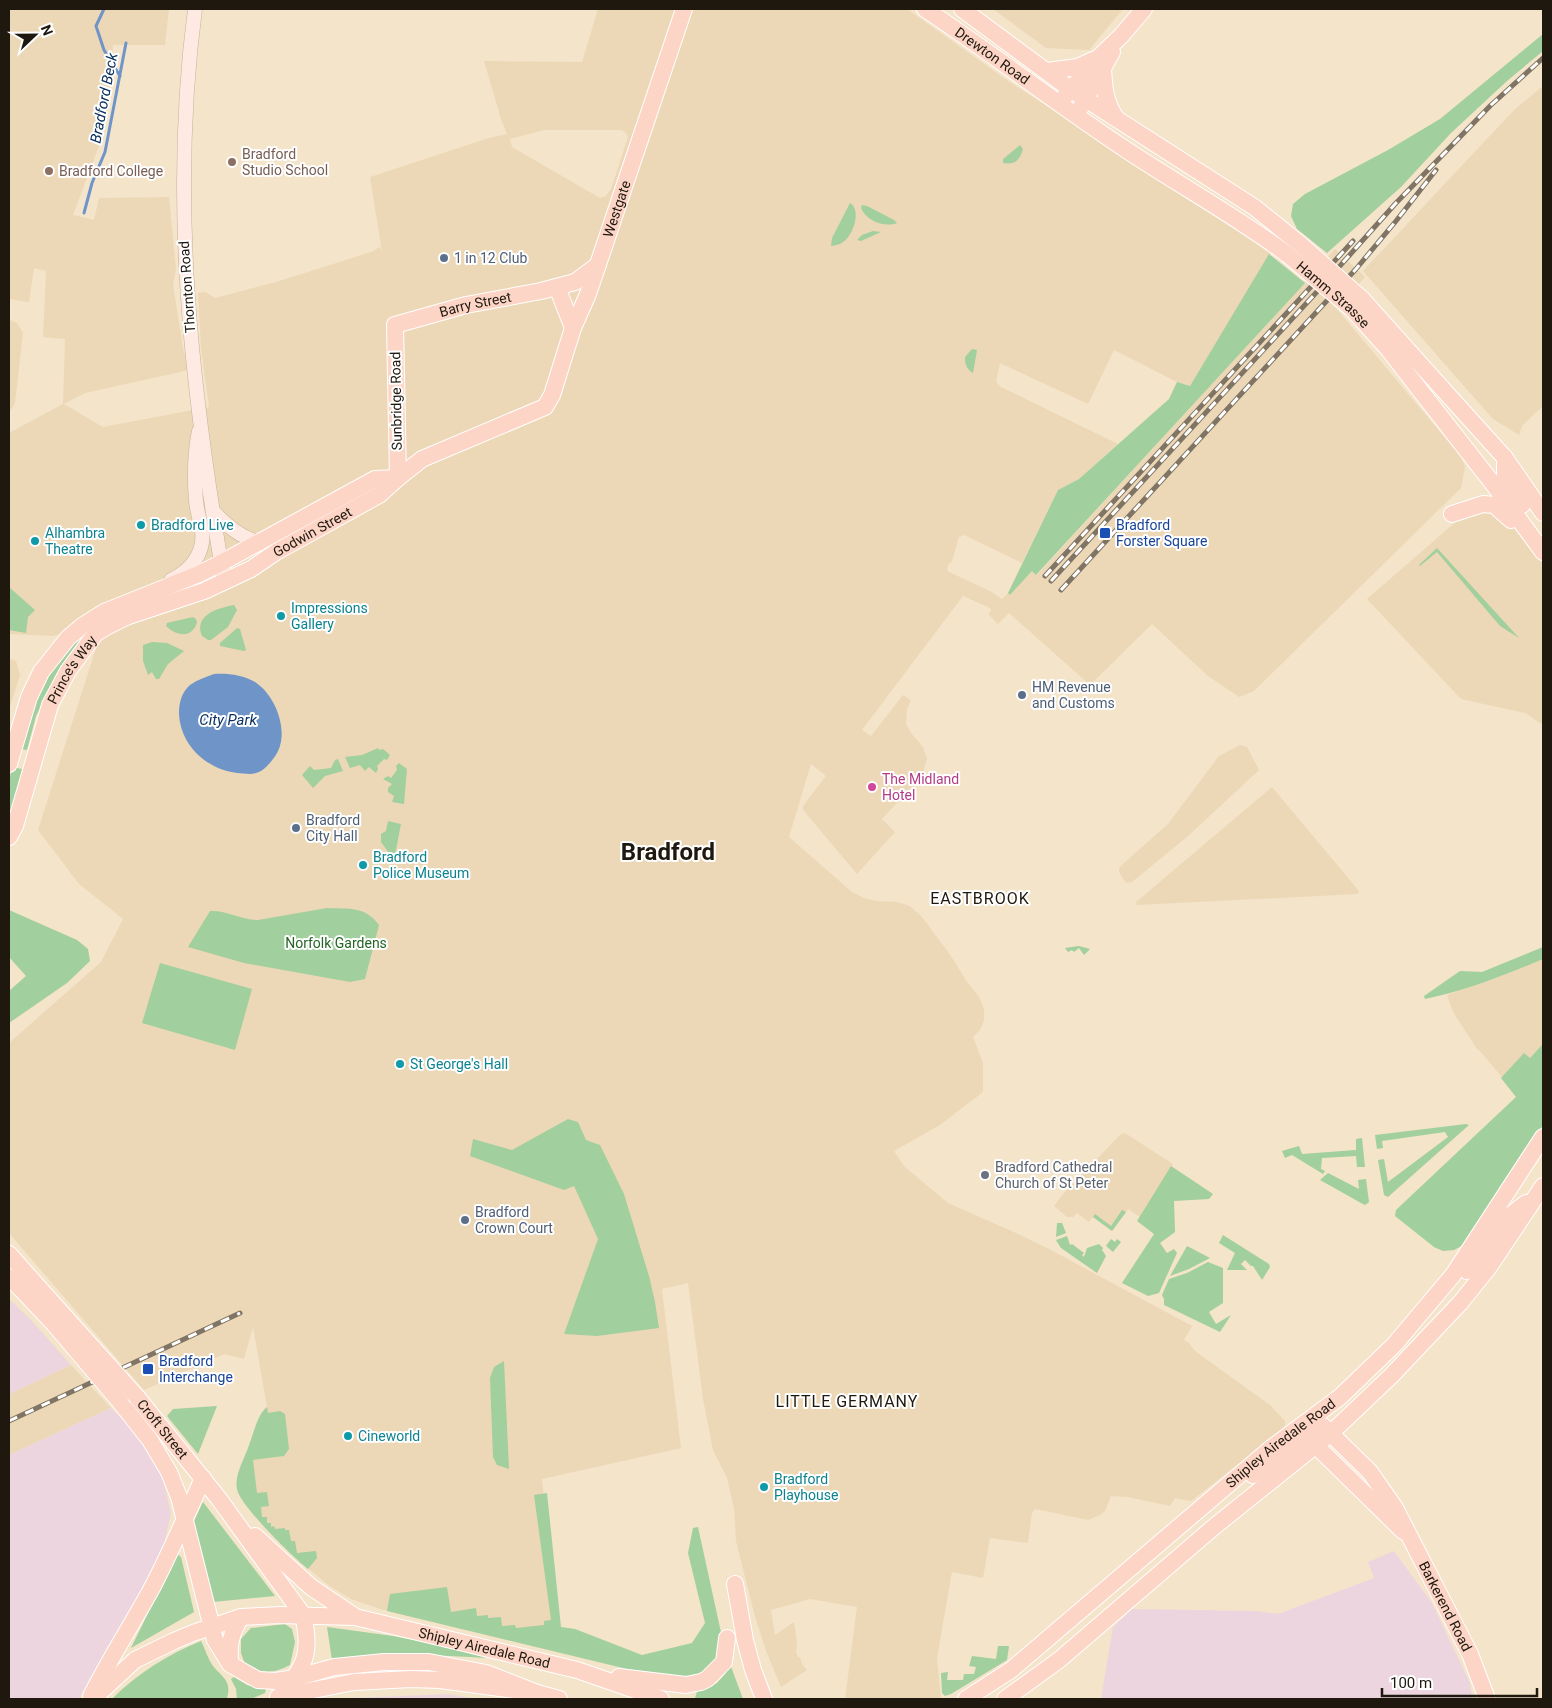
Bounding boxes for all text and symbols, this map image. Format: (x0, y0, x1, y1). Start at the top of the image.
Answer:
north arrow (10, 10, 60, 60)
text: N (38, 23, 56, 38)
street label: Drewton Road (952, 24, 1033, 88)
water label: Bradford Beck (86, 51, 122, 145)
place label: Bradford Studio School (242, 146, 328, 178)
marker: Bradford Studio School (226, 156, 238, 168)
place label: Bradford College (59, 163, 163, 179)
marker: Bradford College (43, 165, 55, 177)
street label: Westgate (600, 178, 634, 239)
street label: Thornton Road (176, 240, 198, 334)
place label: 1 in 12 Club (454, 250, 527, 266)
marker: 1 in 12 Club (438, 252, 450, 264)
street label: Hamm Strasse (1293, 258, 1373, 331)
street label: Barry Street (438, 289, 513, 320)
street label: Sunbridge Road (387, 352, 405, 450)
street label: Godwin Street (270, 504, 355, 560)
place label: Bradford Live (151, 517, 234, 533)
place label: Bradford Forster Square (1116, 517, 1207, 549)
marker: Bradford Live (135, 519, 147, 531)
place label: Alhambra Theatre (45, 525, 105, 557)
marker: Bradford Forster Square (1098, 526, 1112, 540)
marker: Alhambra Theatre (29, 535, 41, 547)
place label: Impressions Gallery (291, 600, 368, 632)
marker: Impressions Gallery (275, 610, 287, 622)
street label: Prince's Way (44, 632, 100, 707)
place label: HM Revenue and Customs (1032, 679, 1115, 711)
marker: HM Revenue and Customs (1016, 689, 1028, 701)
water label: City Park (199, 711, 257, 729)
place label: The Midland Hotel (882, 771, 959, 803)
marker: The Midland Hotel (866, 781, 878, 793)
place label: Bradford City Hall (306, 812, 360, 844)
marker: Bradford City Hall (290, 822, 302, 834)
district label: Bradford (621, 838, 715, 866)
place label: Bradford Police Museum (373, 849, 469, 881)
marker: Bradford Police Museum (357, 859, 369, 871)
district label: EASTBROOK (930, 889, 1030, 908)
park label: Norfolk Gardens (285, 935, 387, 951)
place label: St George's Hall (410, 1056, 508, 1072)
marker: St George's Hall (394, 1058, 406, 1070)
place label: Bradford Cathedral Church of St Peter (995, 1159, 1112, 1191)
marker: Bradford Cathedral Church of St Peter (979, 1169, 991, 1181)
place label: Bradford Crown Court (475, 1204, 553, 1236)
marker: Bradford Crown Court (459, 1214, 471, 1226)
place label: Bradford Interchange (159, 1353, 233, 1385)
marker: Bradford Interchange (141, 1362, 155, 1376)
district label: LITTLE GERMANY (776, 1392, 918, 1411)
street label: Shipley Airedale Road (1223, 1395, 1339, 1491)
street label: Croft Street (134, 1396, 192, 1462)
place label: Cineworld (358, 1428, 420, 1444)
marker: Cineworld (342, 1430, 354, 1442)
place label: Bradford Playhouse (774, 1471, 838, 1503)
marker: Bradford Playhouse (758, 1481, 770, 1493)
street label: Barkerend Road (1416, 1559, 1475, 1654)
street label: Shipley Airedale Road (417, 1624, 552, 1671)
scale bar (1382, 1666, 1537, 1698)
text: 100 m (1390, 1674, 1432, 1692)

